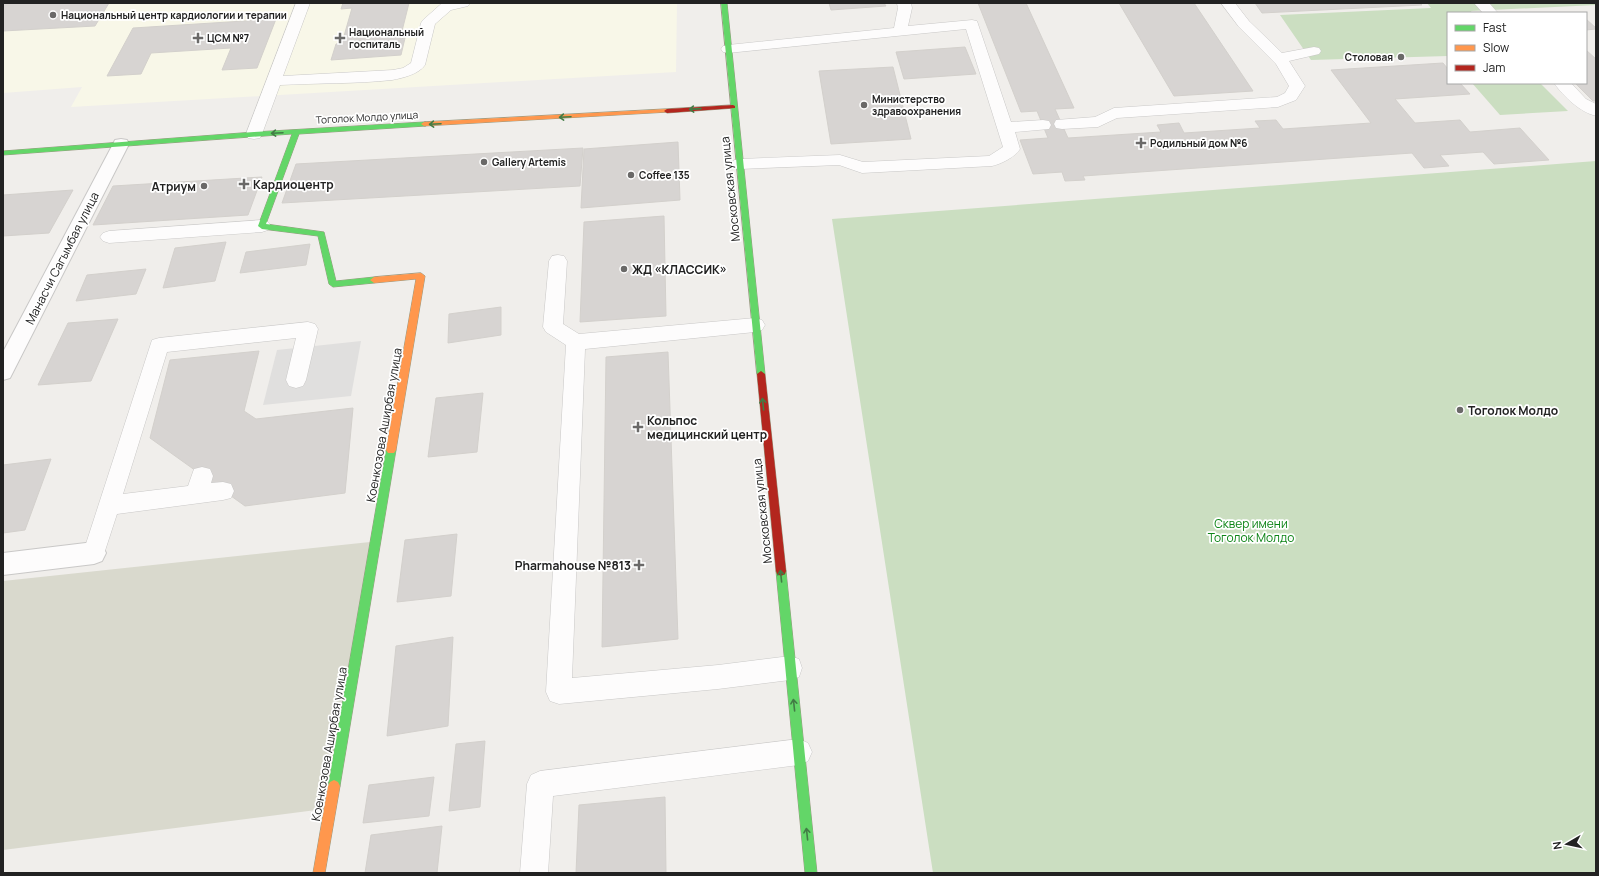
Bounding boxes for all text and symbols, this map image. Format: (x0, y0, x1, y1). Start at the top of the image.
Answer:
place label: Национальный центр кардиологии и терапии (61, 8, 287, 22)
marker: Национальный центр кардиологии и терапии (48, 10, 58, 20)
legend (1447, 12, 1587, 84)
text: Fast (1483, 19, 1507, 36)
place label: Национальный госпиталь (349, 25, 424, 51)
place label: ЦСМ №7 (207, 31, 249, 45)
marker: ЦСМ №7 (192, 32, 204, 44)
marker: Национальный госпиталь (334, 32, 346, 44)
text: Slow (1483, 39, 1509, 56)
place label: Столовая (1345, 50, 1393, 64)
marker: Столовая (1396, 52, 1406, 62)
text: Jam (1483, 59, 1505, 76)
place label: Министерство здравоохранения (872, 92, 961, 118)
marker: Министерство здравоохранения (859, 100, 869, 110)
one-way arrow (688, 106, 701, 113)
street label: Тоголок Молдо улица (316, 107, 418, 127)
one-way arrow (559, 113, 572, 120)
one-way arrow (429, 120, 442, 128)
one-way arrow (271, 129, 284, 137)
street label: Московская улица (716, 136, 744, 242)
place label: Родильный дом №6 (1150, 136, 1248, 150)
marker: Родильный дом №6 (1135, 137, 1147, 149)
place label: Gallery Artemis (492, 155, 567, 169)
marker: Gallery Artemis (479, 157, 489, 167)
place label: Coffee 135 (639, 168, 690, 182)
marker: Coffee 135 (626, 170, 636, 180)
place label: Кардиоцентр (253, 176, 334, 193)
place label: Атриум (151, 178, 196, 195)
marker: Кардиоцентр (238, 178, 250, 190)
marker: Атриум (199, 181, 209, 191)
street label: Манасчи Сагымбая улица (21, 189, 103, 327)
place label: ЖД «КЛАССИК» (632, 261, 727, 278)
marker: ЖД «КЛАССИК» (619, 264, 629, 274)
street label: Коенкозова Аширбая улица (362, 346, 406, 504)
one-way arrow (760, 398, 767, 411)
place label: Тоголок Молдо (1468, 402, 1558, 419)
marker: Тоголок Молдо (1455, 405, 1465, 415)
place label: Кольпос медицинский центр (647, 412, 767, 443)
marker: Кольпос медицинский центр (632, 421, 644, 433)
street label: Московская улица (748, 458, 776, 564)
park label: Сквер имени Тоголок Молдо (1208, 515, 1294, 546)
place label: Pharmahouse №813 (515, 557, 631, 574)
marker: Pharmahouse №813 (634, 560, 644, 570)
one-way arrow (777, 569, 785, 582)
street label: Коенкозова Аширбая улица (307, 665, 351, 823)
one-way arrow (790, 699, 798, 712)
north arrow (1547, 824, 1587, 864)
one-way arrow (803, 828, 811, 841)
text: N (1549, 840, 1565, 851)

